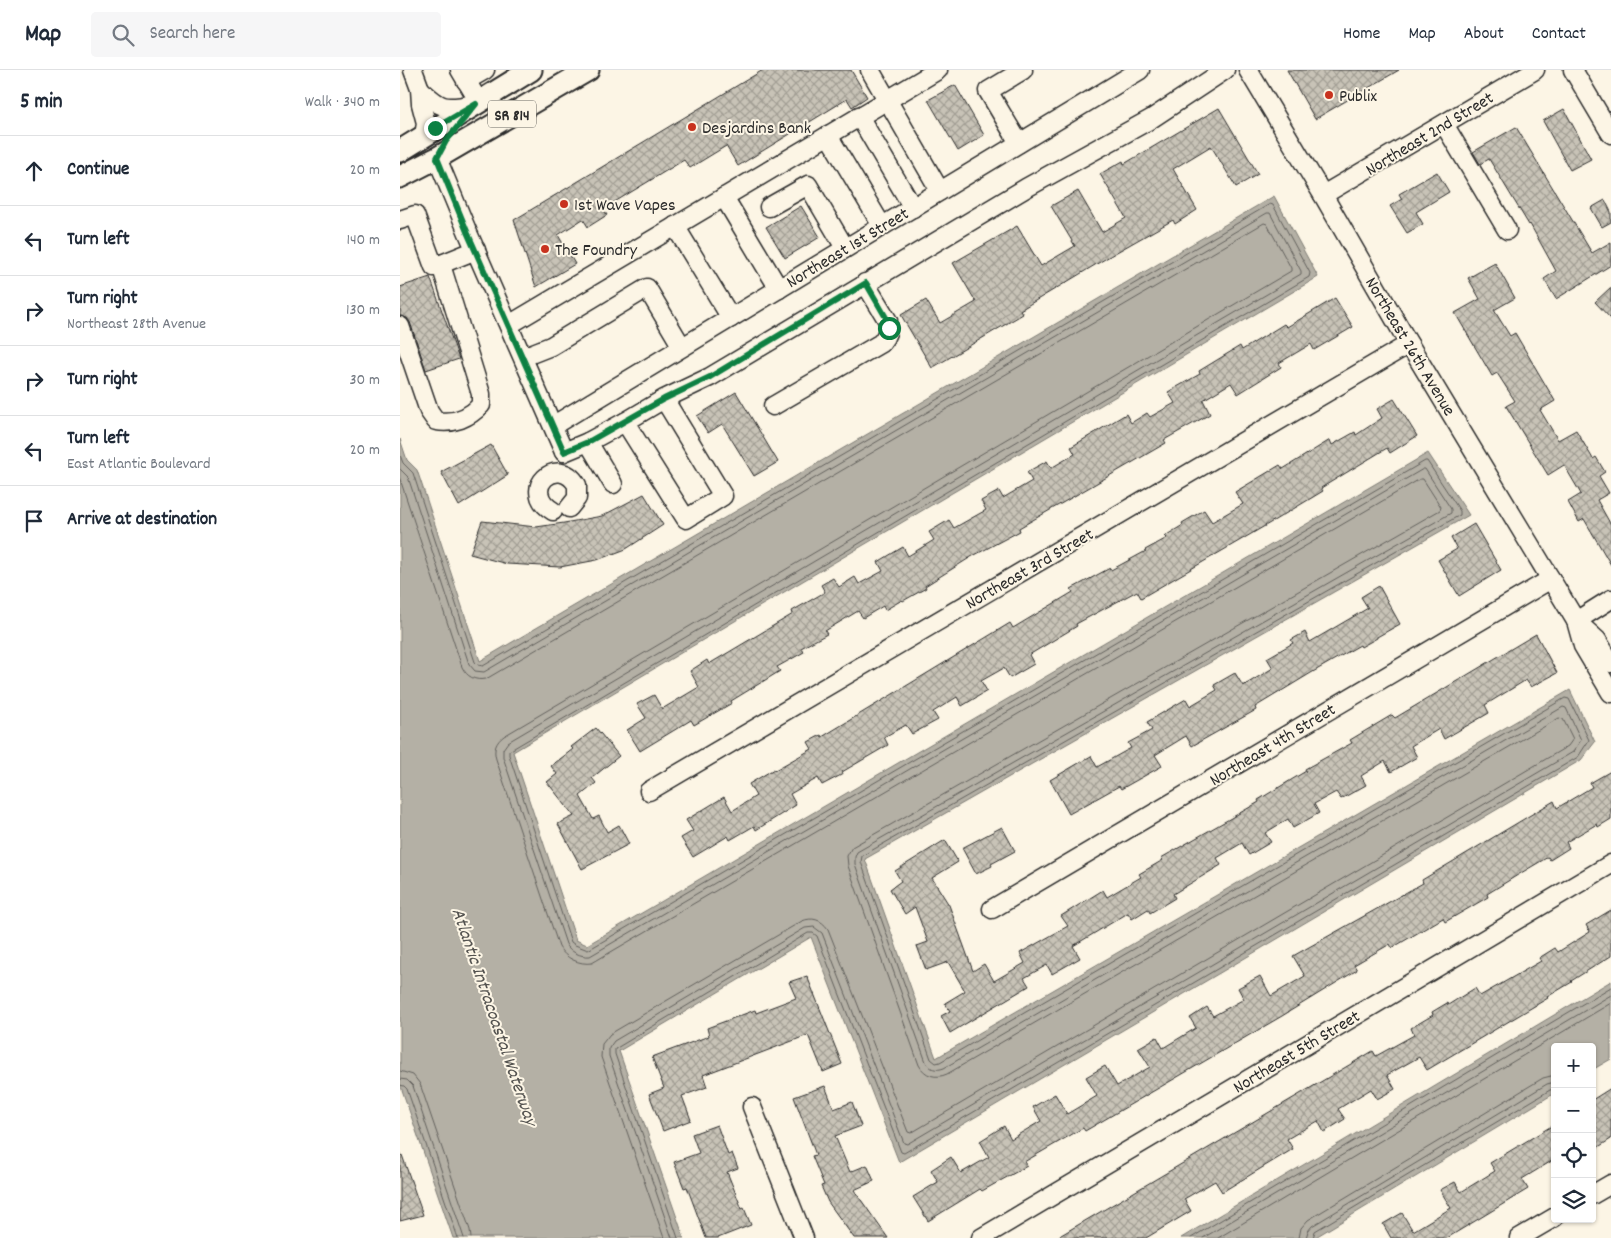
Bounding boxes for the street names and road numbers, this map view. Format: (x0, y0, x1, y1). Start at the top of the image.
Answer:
street label: Northeast 2nd Street (1361, 87, 1499, 183)
road number: SR 814 (488, 101, 536, 128)
street label: Northeast 1st Street (782, 202, 915, 296)
street label: Northeast 26th Avenue (1357, 273, 1460, 422)
street label: Northeast 3rd Street (962, 523, 1099, 617)
street label: Northeast 4th Street (1205, 698, 1341, 794)
street label: Northeast 5th Street (1229, 1005, 1366, 1101)

